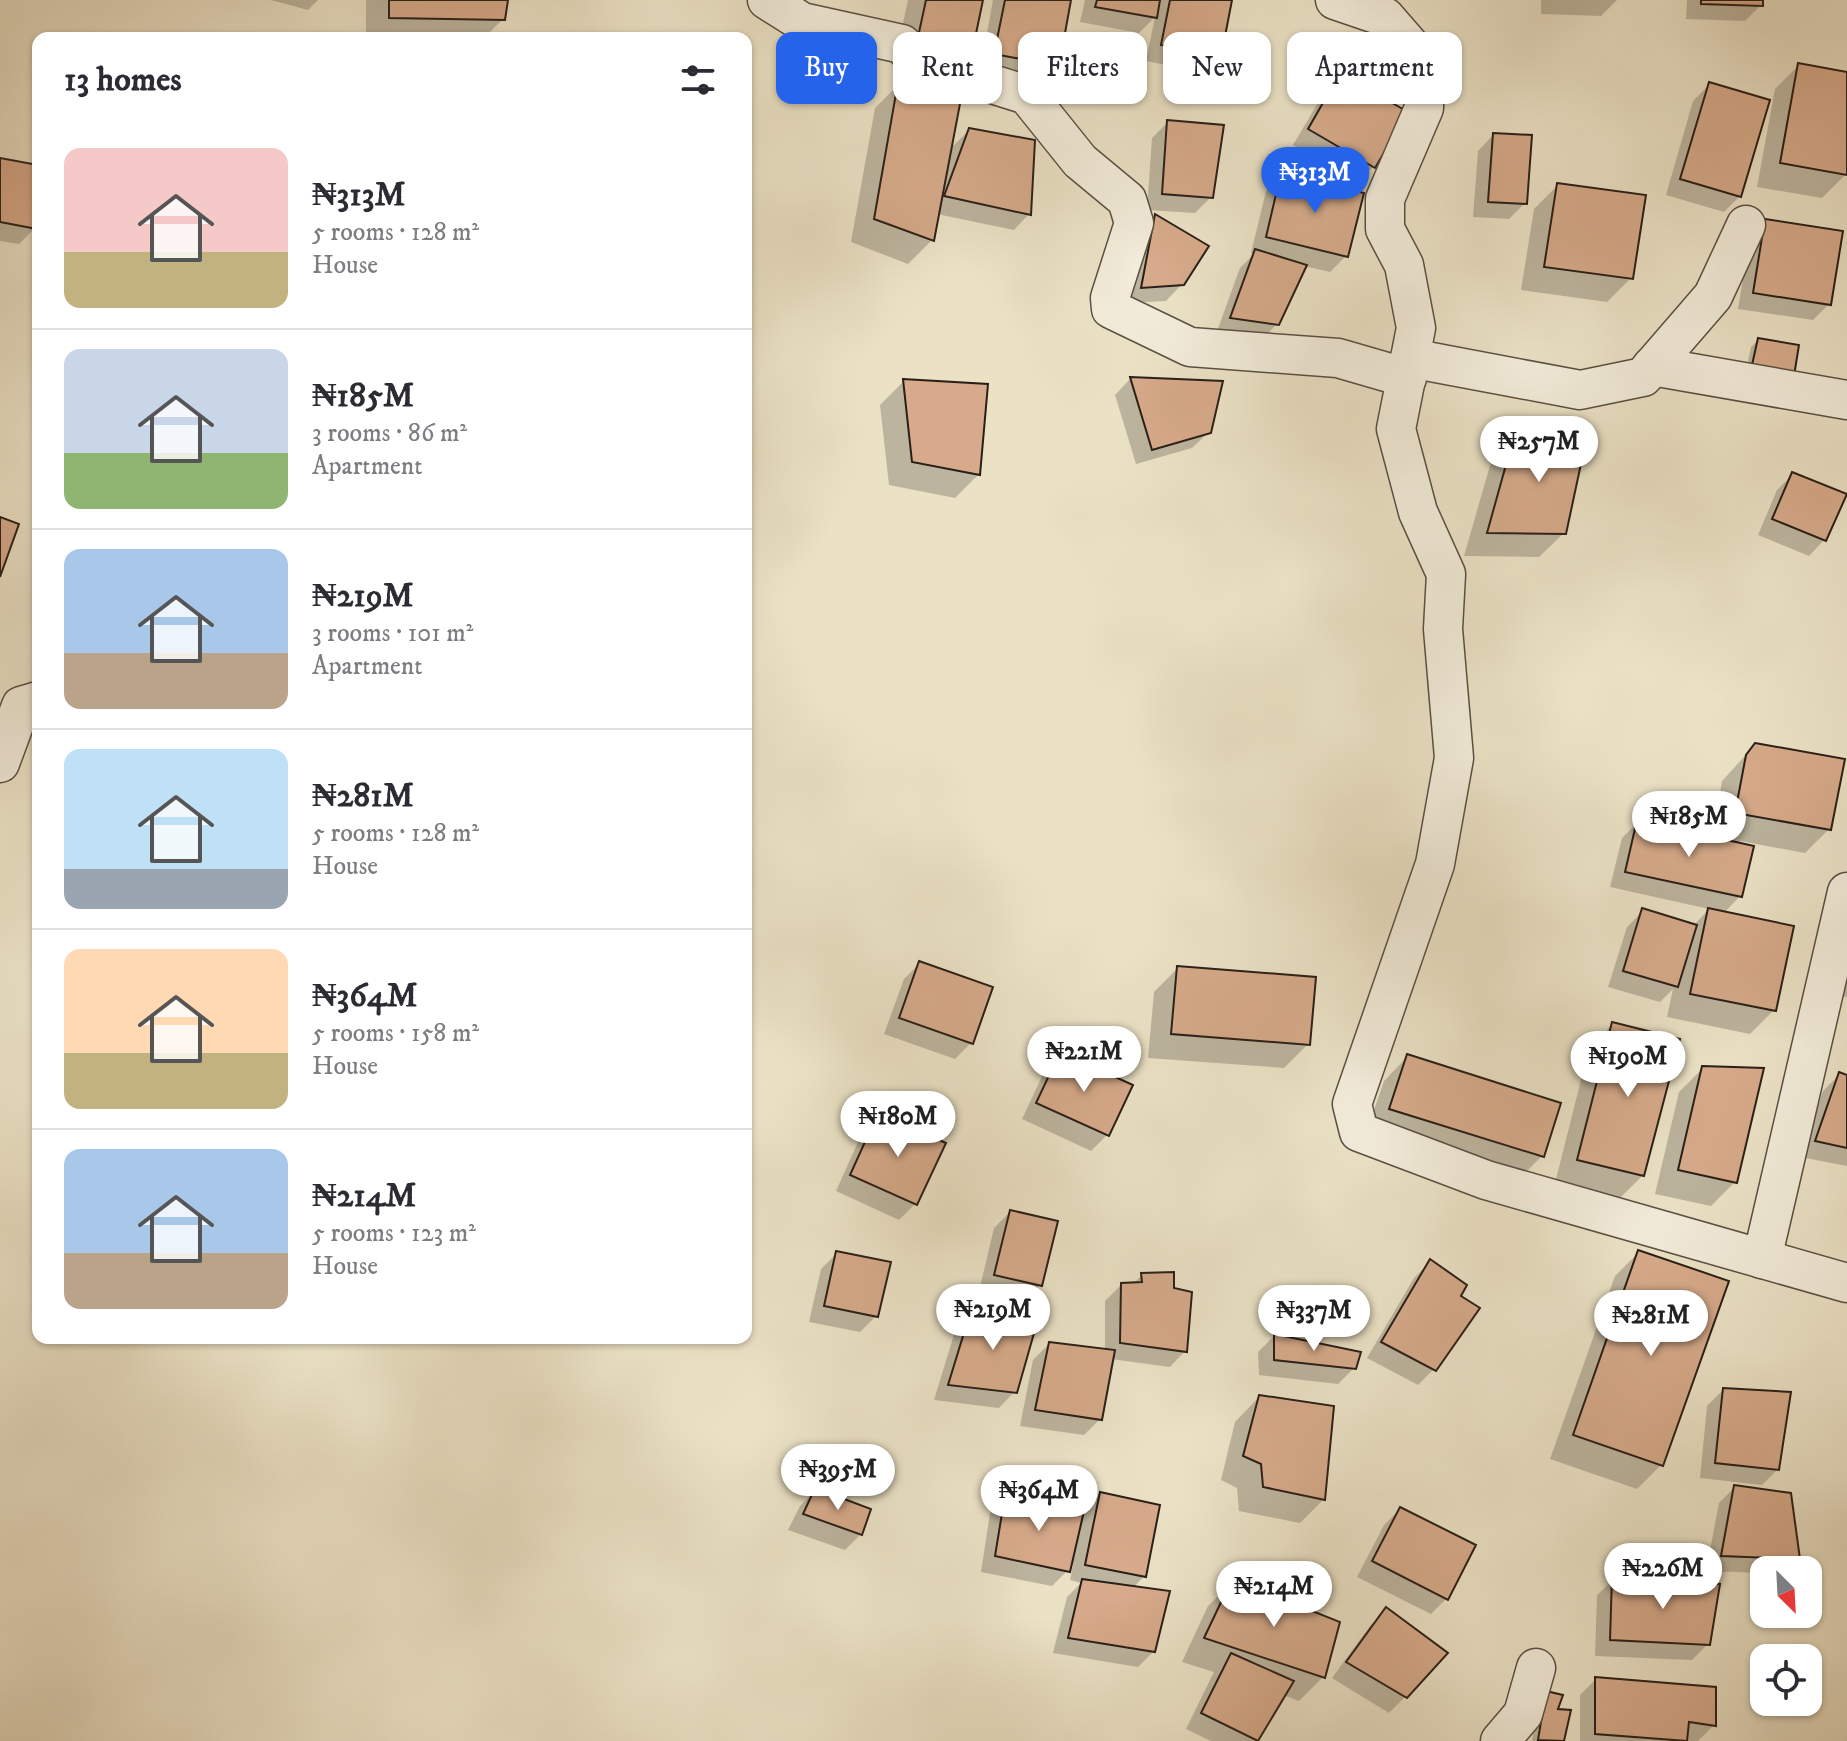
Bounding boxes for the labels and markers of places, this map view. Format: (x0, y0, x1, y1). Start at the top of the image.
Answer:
pin: ₦313M (1259, 147, 1371, 215)
pin: ₦257M (1483, 416, 1595, 484)
pin: ₦185M (1633, 791, 1745, 859)
pin: ₦221M (1028, 1026, 1140, 1094)
pin: ₦190M (1572, 1031, 1684, 1099)
pin: ₦180M (842, 1091, 954, 1159)
pin: ₦219M (937, 1284, 1049, 1352)
pin: ₦337M (1258, 1285, 1370, 1353)
pin: ₦281M (1595, 1290, 1707, 1358)
pin: ₦395M (782, 1444, 894, 1512)
pin: ₦364M (983, 1465, 1095, 1533)
pin: ₦226M (1607, 1543, 1719, 1611)
pin: ₦214M (1218, 1561, 1330, 1629)

